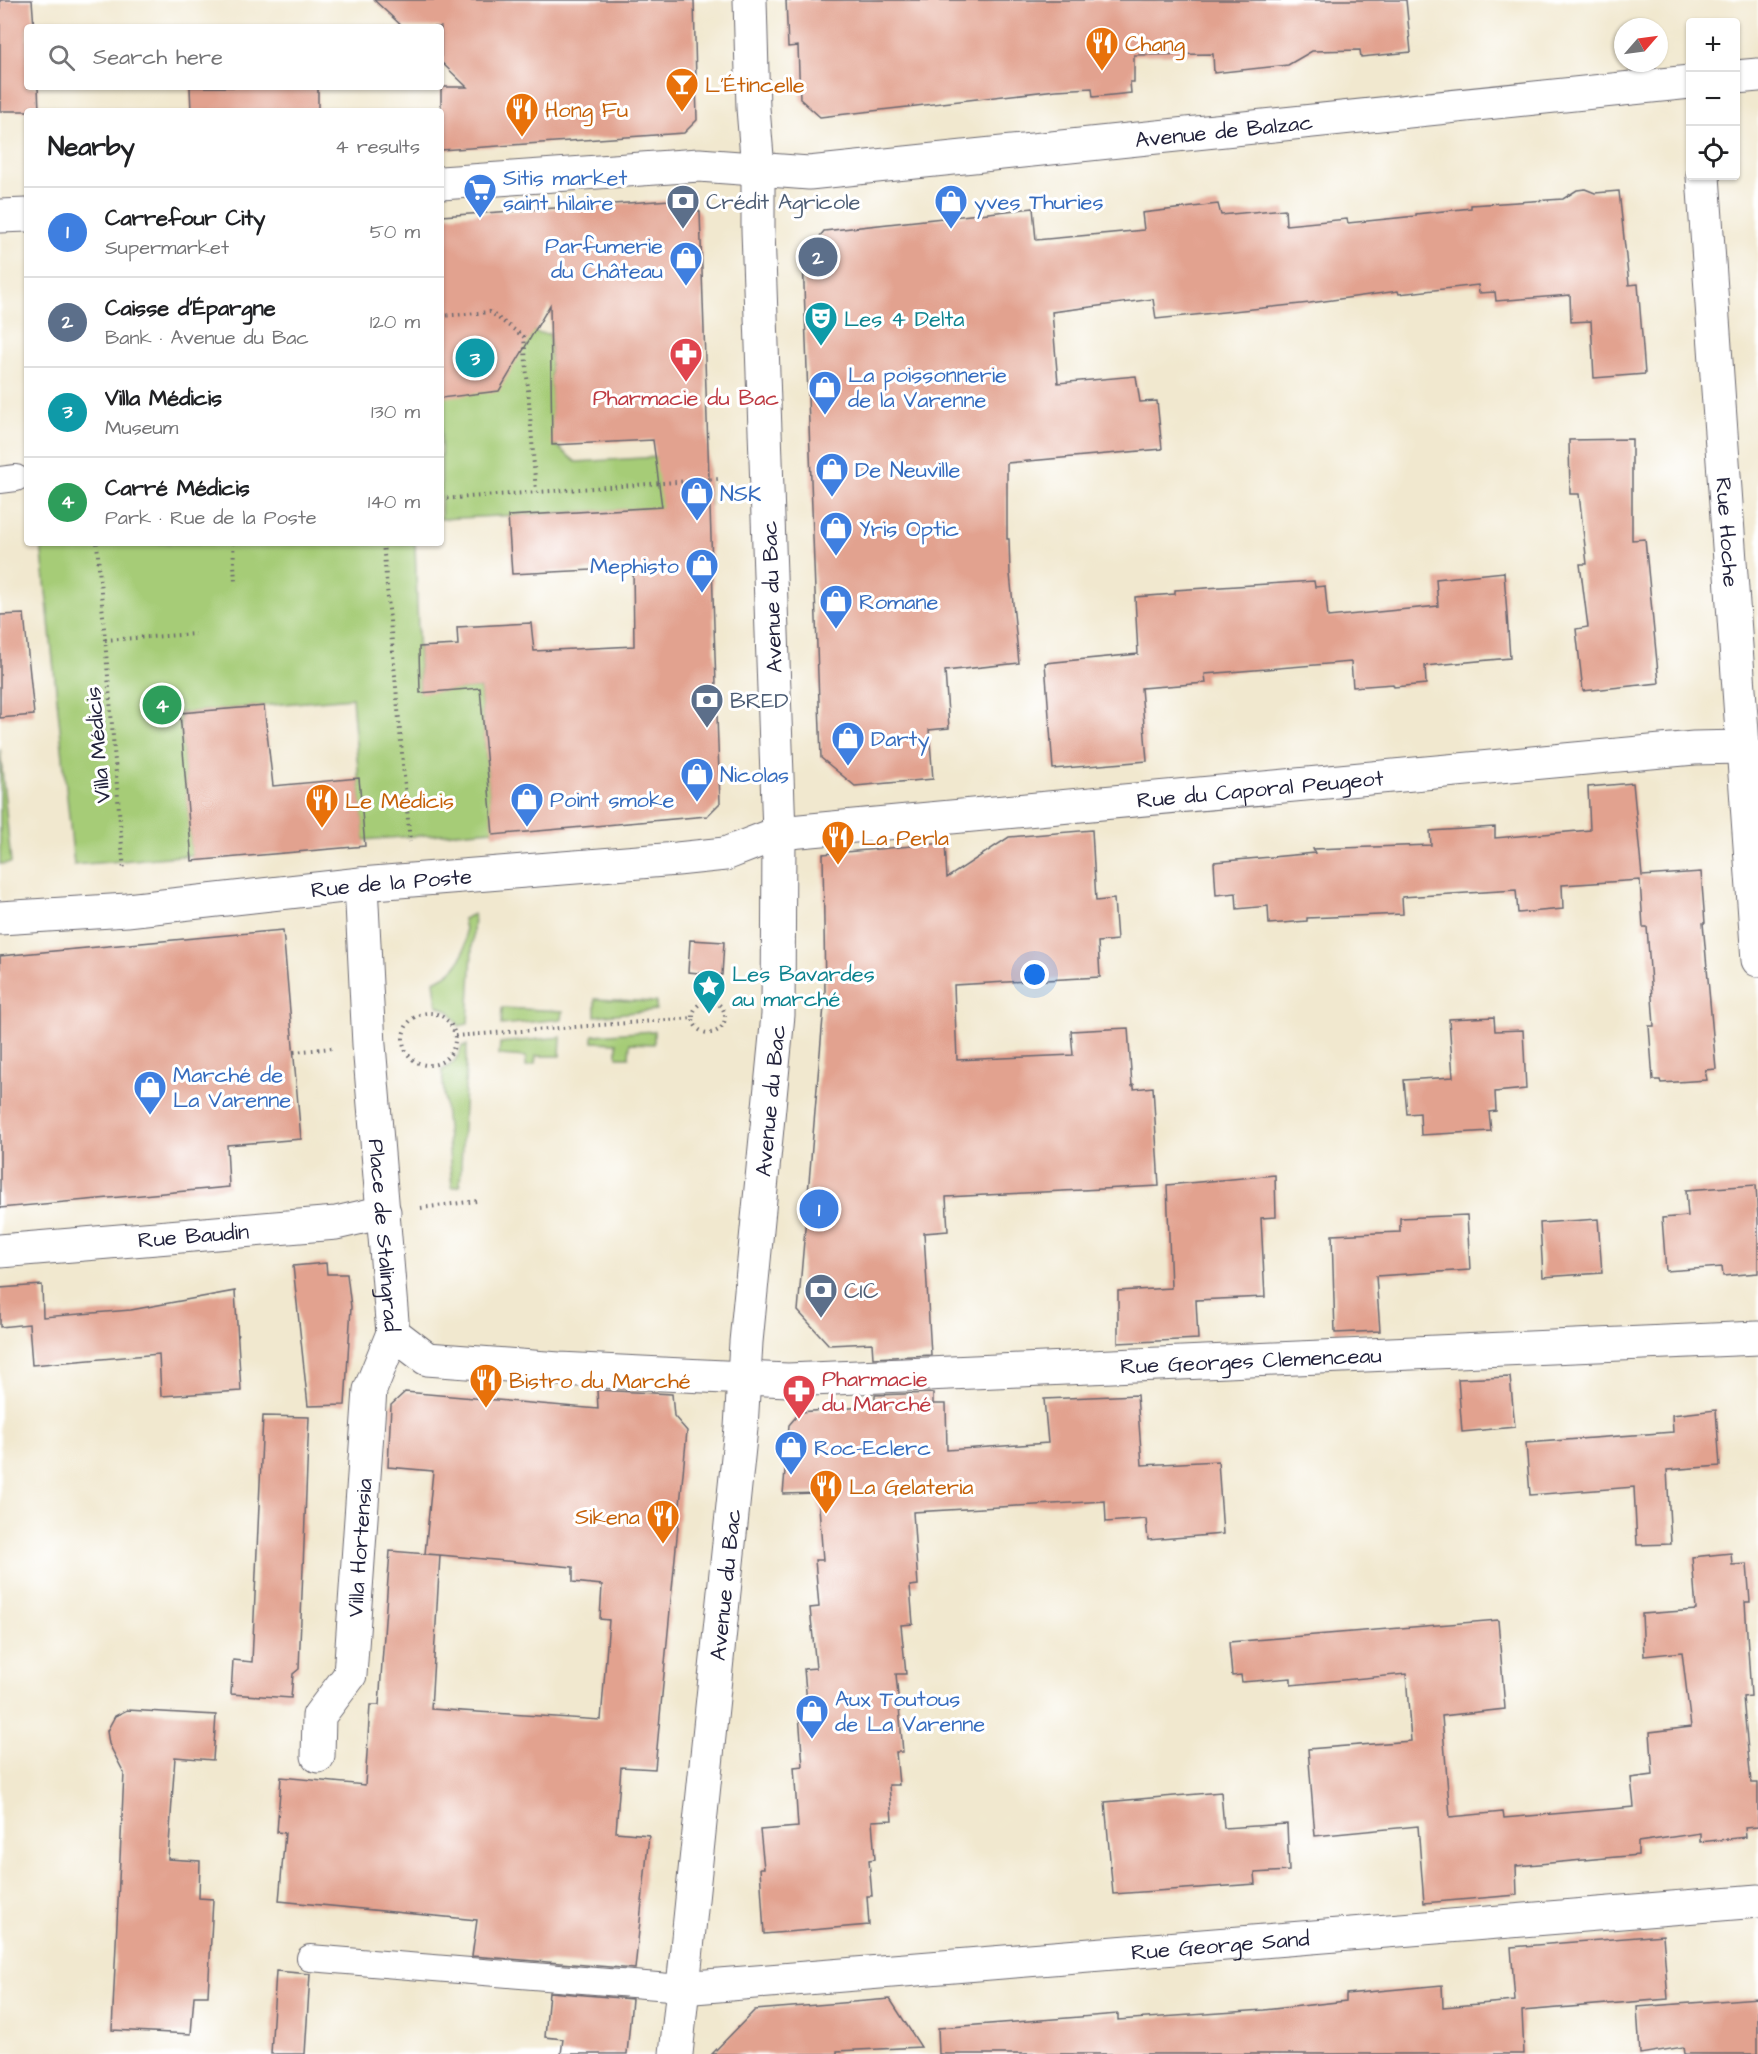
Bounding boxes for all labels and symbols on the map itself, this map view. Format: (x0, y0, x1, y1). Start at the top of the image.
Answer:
north arrow (1614, 18, 1668, 72)
restaurant icon: Chang (1084, 25, 1120, 72)
place label: Chang (1125, 29, 1185, 61)
bar icon: L'Étincelle (664, 66, 700, 113)
place label: L'Étincelle (705, 70, 805, 101)
restaurant icon: Hong Fu (504, 91, 540, 138)
place label: Hong Fu (545, 95, 628, 127)
street label: Avenue de Balzac (1134, 107, 1315, 156)
place label: Sitis market saint hilaire (503, 163, 627, 219)
supermarket icon: Sitis market saint hilaire (462, 172, 498, 219)
bank icon: Crédit Agricole (665, 183, 701, 230)
shop icon: yves Thuries (933, 183, 969, 230)
place label: Crédit Agricole (706, 187, 861, 219)
place label: yves Thuries (974, 187, 1103, 219)
place label: Parfumerie du Château (545, 231, 663, 287)
pin: 2 (798, 234, 838, 280)
shop icon: Parfumerie du Château (668, 240, 704, 287)
theatre icon: Les 4 Delta (803, 300, 839, 347)
place label: Les 4 Delta (844, 304, 964, 335)
pin: 3 (456, 336, 494, 380)
pharmacy icon: Pharmacie du Bac (668, 336, 704, 383)
place label: La poissonnerie de la Varenne (848, 360, 1007, 416)
shop icon: La poissonnerie de la Varenne (807, 369, 843, 416)
place label: Pharmacie du Bac (593, 383, 779, 414)
shop icon: De Neuville (814, 451, 850, 498)
place label: De Neuville (855, 455, 961, 486)
shop icon: NSK (679, 475, 715, 522)
street label: Rue Hoche (1707, 476, 1746, 588)
place label: NSK (720, 479, 762, 510)
shop icon: Yris Optic (818, 510, 854, 557)
place label: Yris Optic (859, 514, 959, 545)
street label: Avenue du Bac (754, 520, 791, 674)
shop icon: Mephisto (684, 547, 720, 594)
place label: Mephisto (590, 551, 680, 582)
shop icon: Romane (818, 583, 854, 630)
place label: Romane (859, 587, 938, 618)
pin: 4 (142, 682, 182, 728)
bank icon: BRED (689, 682, 725, 729)
street label: Villa Médicis (78, 685, 119, 805)
place label: BRED (730, 686, 789, 717)
shop icon: Darty (830, 720, 866, 767)
place label: Darty (871, 724, 930, 756)
shop icon: Nicolas (679, 756, 715, 803)
place label: Nicolas (720, 760, 789, 791)
street label: Rue du Caporal Peugeot (1136, 763, 1385, 817)
shop icon: Point smoke (509, 781, 545, 828)
restaurant icon: Le Médicis (304, 782, 340, 829)
place label: Point smoke (550, 785, 674, 816)
place label: Le Médicis (345, 786, 454, 817)
restaurant icon: La Perla (820, 819, 856, 866)
place label: La Perla (861, 823, 949, 854)
street label: Rue de la Poste (309, 861, 473, 906)
place label: Les Bavardes au marché (732, 959, 875, 1015)
your location (1020, 960, 1049, 989)
place icon: Les Bavardes au marché (691, 968, 727, 1015)
street label: Avenue du Bac (748, 1023, 794, 1178)
place label: Marché de La Varenne (173, 1060, 291, 1116)
shop icon: Marché de La Varenne (132, 1069, 168, 1116)
street label: Place de Stalingrad (360, 1138, 407, 1333)
pin: 1 (800, 1186, 838, 1232)
street label: Rue Baudin (137, 1216, 250, 1256)
bank icon: CIC (803, 1272, 839, 1319)
place label: CIC (844, 1276, 879, 1307)
street label: Rue Georges Clemenceau (1120, 1340, 1382, 1383)
restaurant icon: Bistro du Marché (468, 1362, 504, 1409)
place label: Pharmacie du Marché (822, 1364, 932, 1420)
place label: Bistro du Marché (509, 1366, 691, 1397)
pharmacy icon: Pharmacie du Marché (781, 1373, 817, 1420)
shop icon: Roc-Eclerc (773, 1429, 809, 1476)
place label: Roc-Eclerc (814, 1433, 931, 1464)
restaurant icon: La Gelateria (808, 1468, 844, 1515)
place label: La Gelateria (849, 1472, 973, 1503)
street label: Villa Hortensia (340, 1477, 381, 1618)
restaurant icon: Sikena (645, 1498, 681, 1545)
place label: Sikena (575, 1502, 640, 1533)
street label: Avenue du Bac (703, 1507, 750, 1662)
place label: Aux Toutous de La Varenne (835, 1684, 985, 1740)
shop icon: Aux Toutous de La Varenne (794, 1693, 830, 1740)
street label: Rue George Sand (1130, 1923, 1311, 1969)

